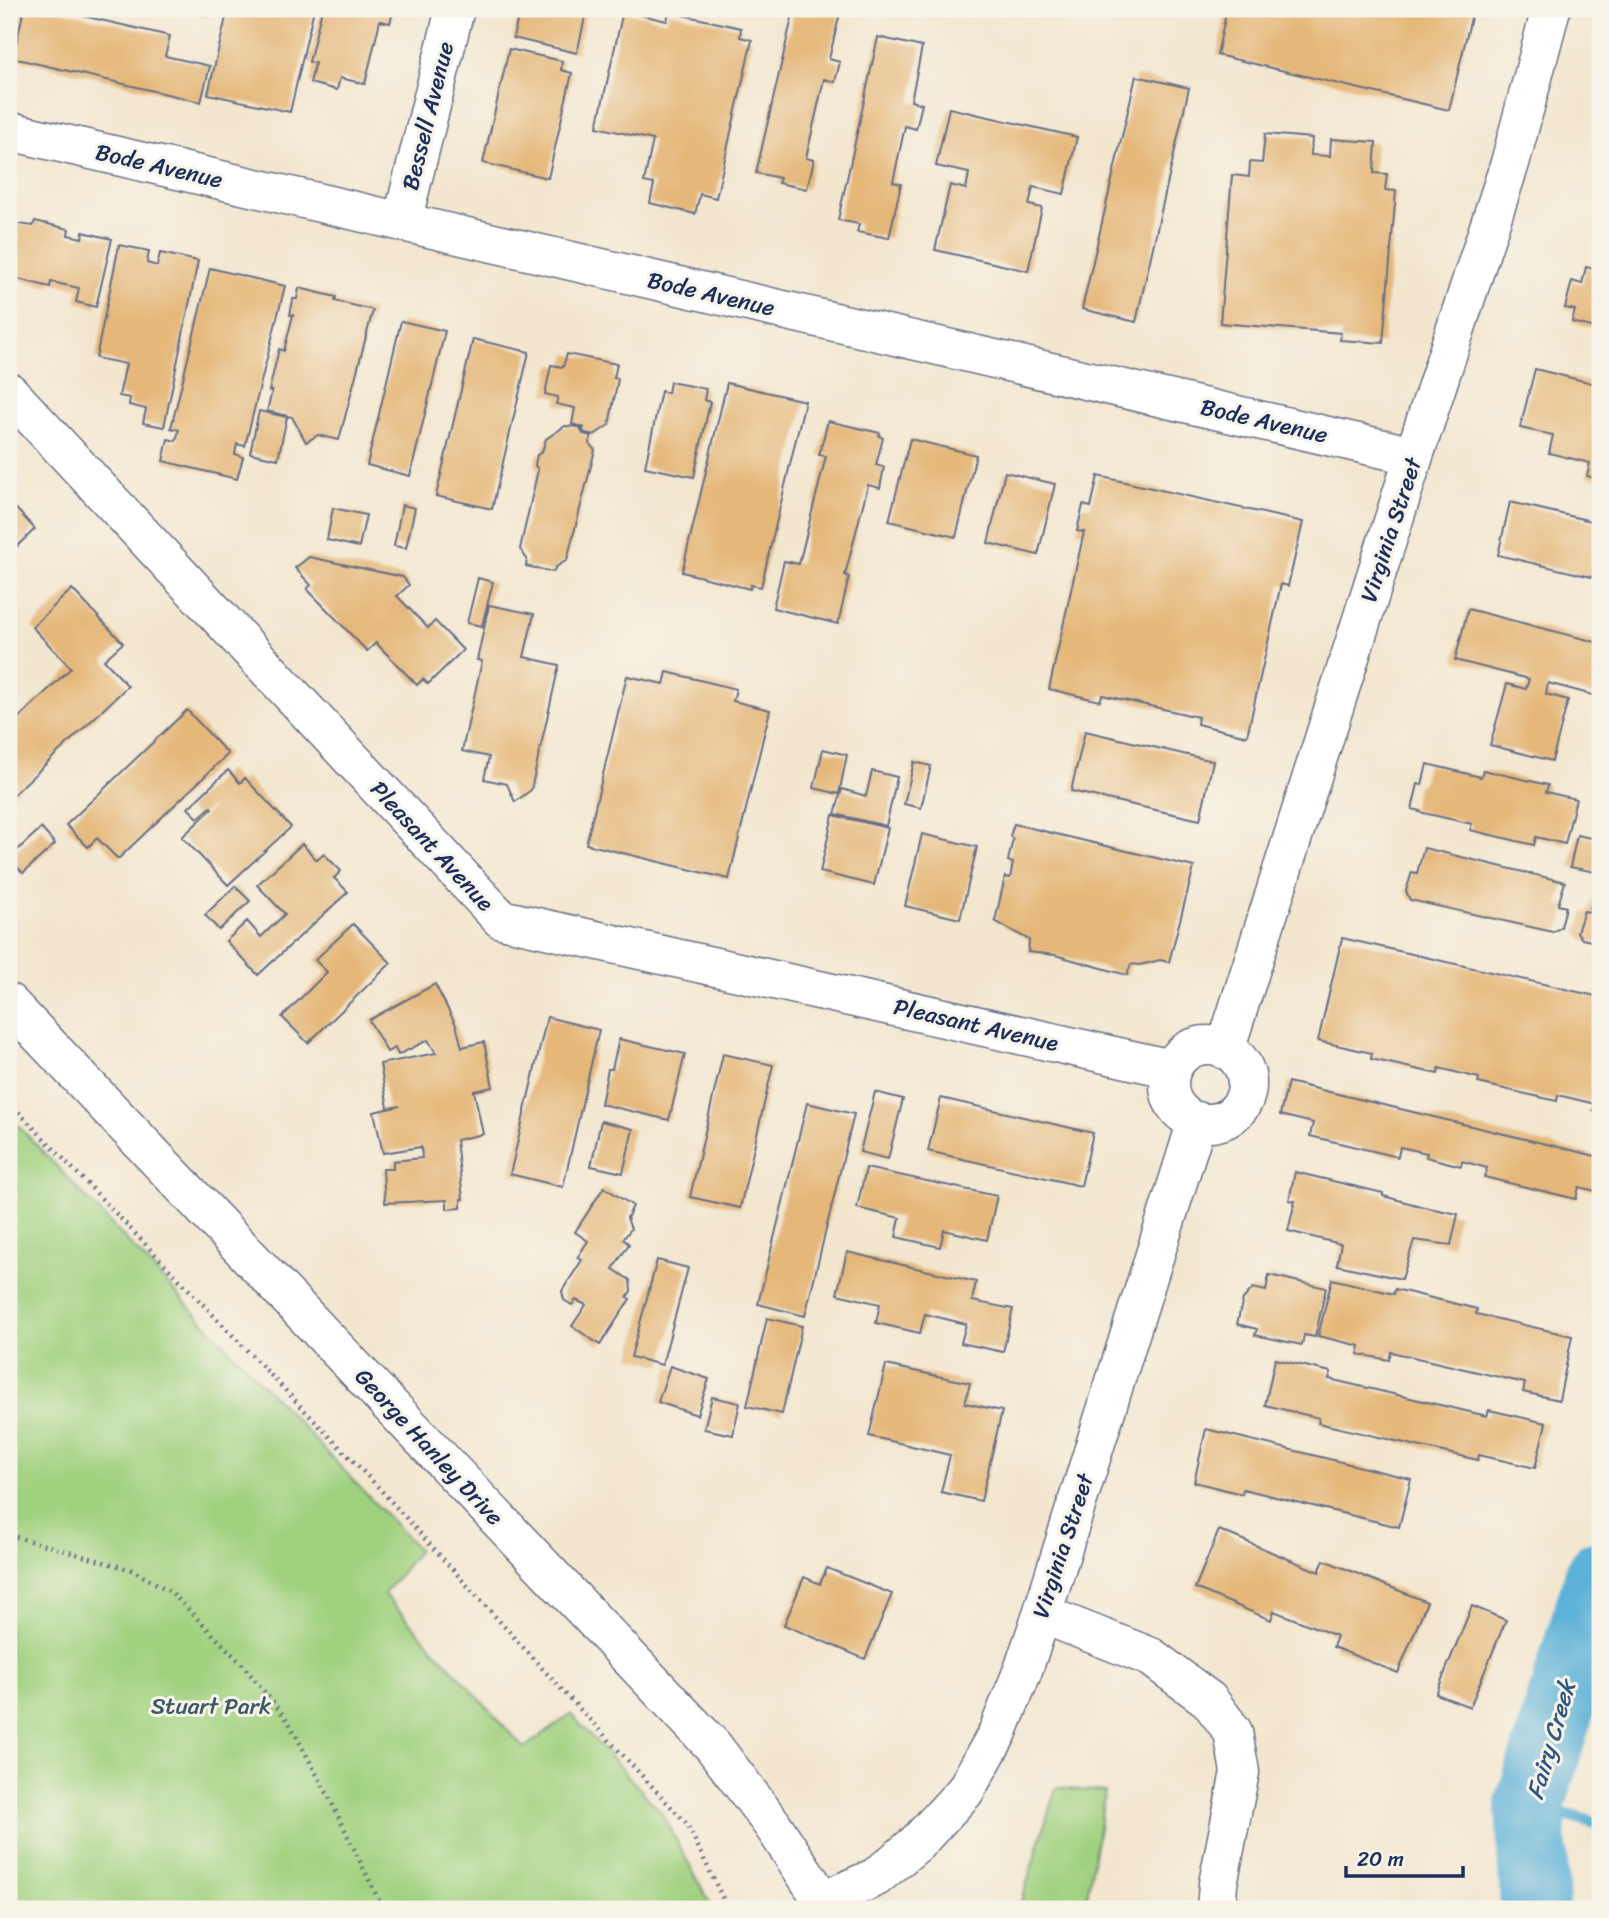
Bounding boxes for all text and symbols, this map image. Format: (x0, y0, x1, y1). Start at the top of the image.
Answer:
street label: Bessell Avenue (390, 37, 466, 195)
street label: Bode Avenue (91, 131, 227, 201)
street label: Bode Avenue (643, 259, 779, 329)
street label: Bode Avenue (1196, 386, 1332, 456)
street label: Virginia Street (1348, 451, 1434, 608)
street label: Pleasant Avenue (360, 771, 504, 921)
street label: Pleasant Avenue (890, 986, 1062, 1064)
street label: George Hanley Drive (344, 1358, 514, 1536)
street label: Virginia Street (1020, 1467, 1106, 1624)
water label: Fairy Creek (1514, 1673, 1589, 1804)
park label: Stuart Park (151, 1686, 271, 1727)
scale bar (1346, 1834, 1464, 1878)
text: 20 m (1357, 1840, 1404, 1878)

